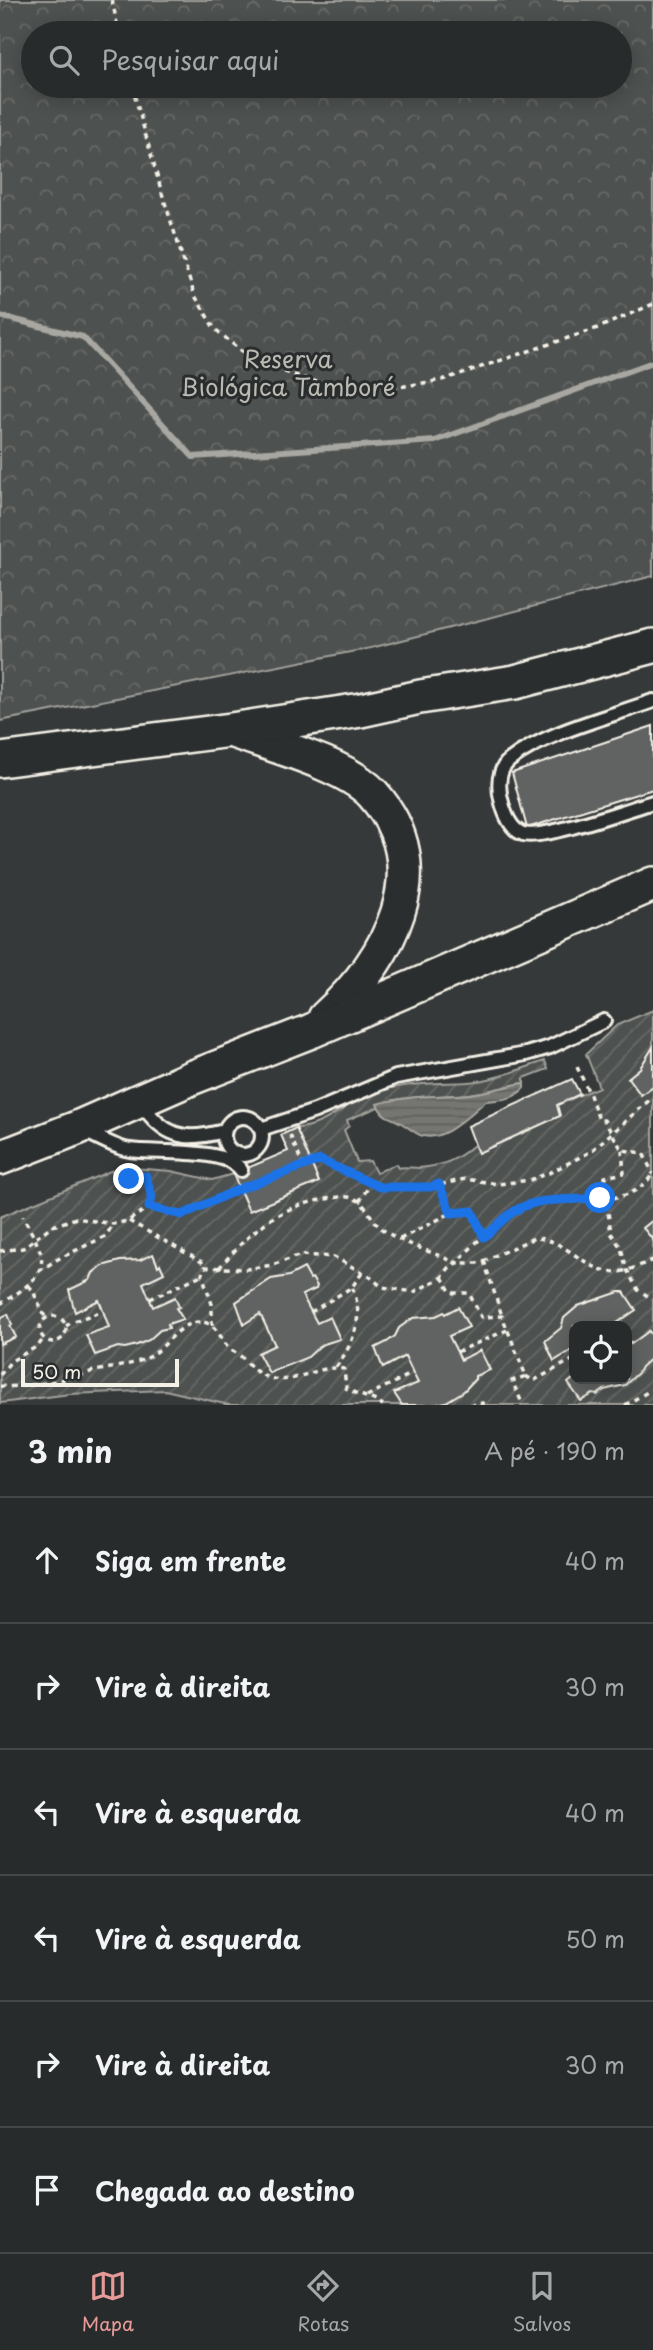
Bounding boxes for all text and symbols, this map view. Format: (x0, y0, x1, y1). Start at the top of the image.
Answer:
search box (21, 21, 632, 98)
text: Pesquisar aqui (101, 40, 279, 79)
icon: search (45, 41, 83, 79)
park label: Reserva Biológica Tamboré (180, 340, 396, 404)
route end (113, 1163, 144, 1194)
route start (584, 1182, 615, 1213)
map controls (569, 1321, 632, 1384)
button: locate (569, 1321, 632, 1384)
scale bar (21, 1356, 178, 1388)
text: 50 m (32, 1357, 81, 1385)
text: 3 min (28, 1428, 113, 1473)
text: A pé · 190 m (484, 1433, 625, 1468)
icon: ahead (28, 1541, 66, 1579)
text: Siga em frente (95, 1541, 286, 1580)
text: 40 m (565, 1543, 625, 1578)
icon: right (28, 1667, 66, 1705)
text: Vire à direita (95, 1667, 270, 1706)
text: 30 m (564, 1669, 625, 1704)
icon: left (28, 1793, 66, 1831)
text: Vire à esquerda (95, 1793, 301, 1832)
text: 40 m (565, 1795, 625, 1830)
icon: left (28, 1919, 66, 1957)
text: Vire à esquerda (95, 1919, 301, 1958)
text: 50 m (565, 1921, 625, 1956)
icon: right (28, 2045, 66, 2083)
text: Vire à direita (95, 2045, 270, 2084)
text: 30 m (564, 2047, 625, 2082)
icon: arrive (28, 2171, 66, 2209)
text: Chegada ao destino (95, 2171, 354, 2210)
tab: Mapa (82, 2267, 134, 2337)
tab: Rotas (298, 2267, 349, 2337)
tab: Salvos (513, 2267, 571, 2337)

